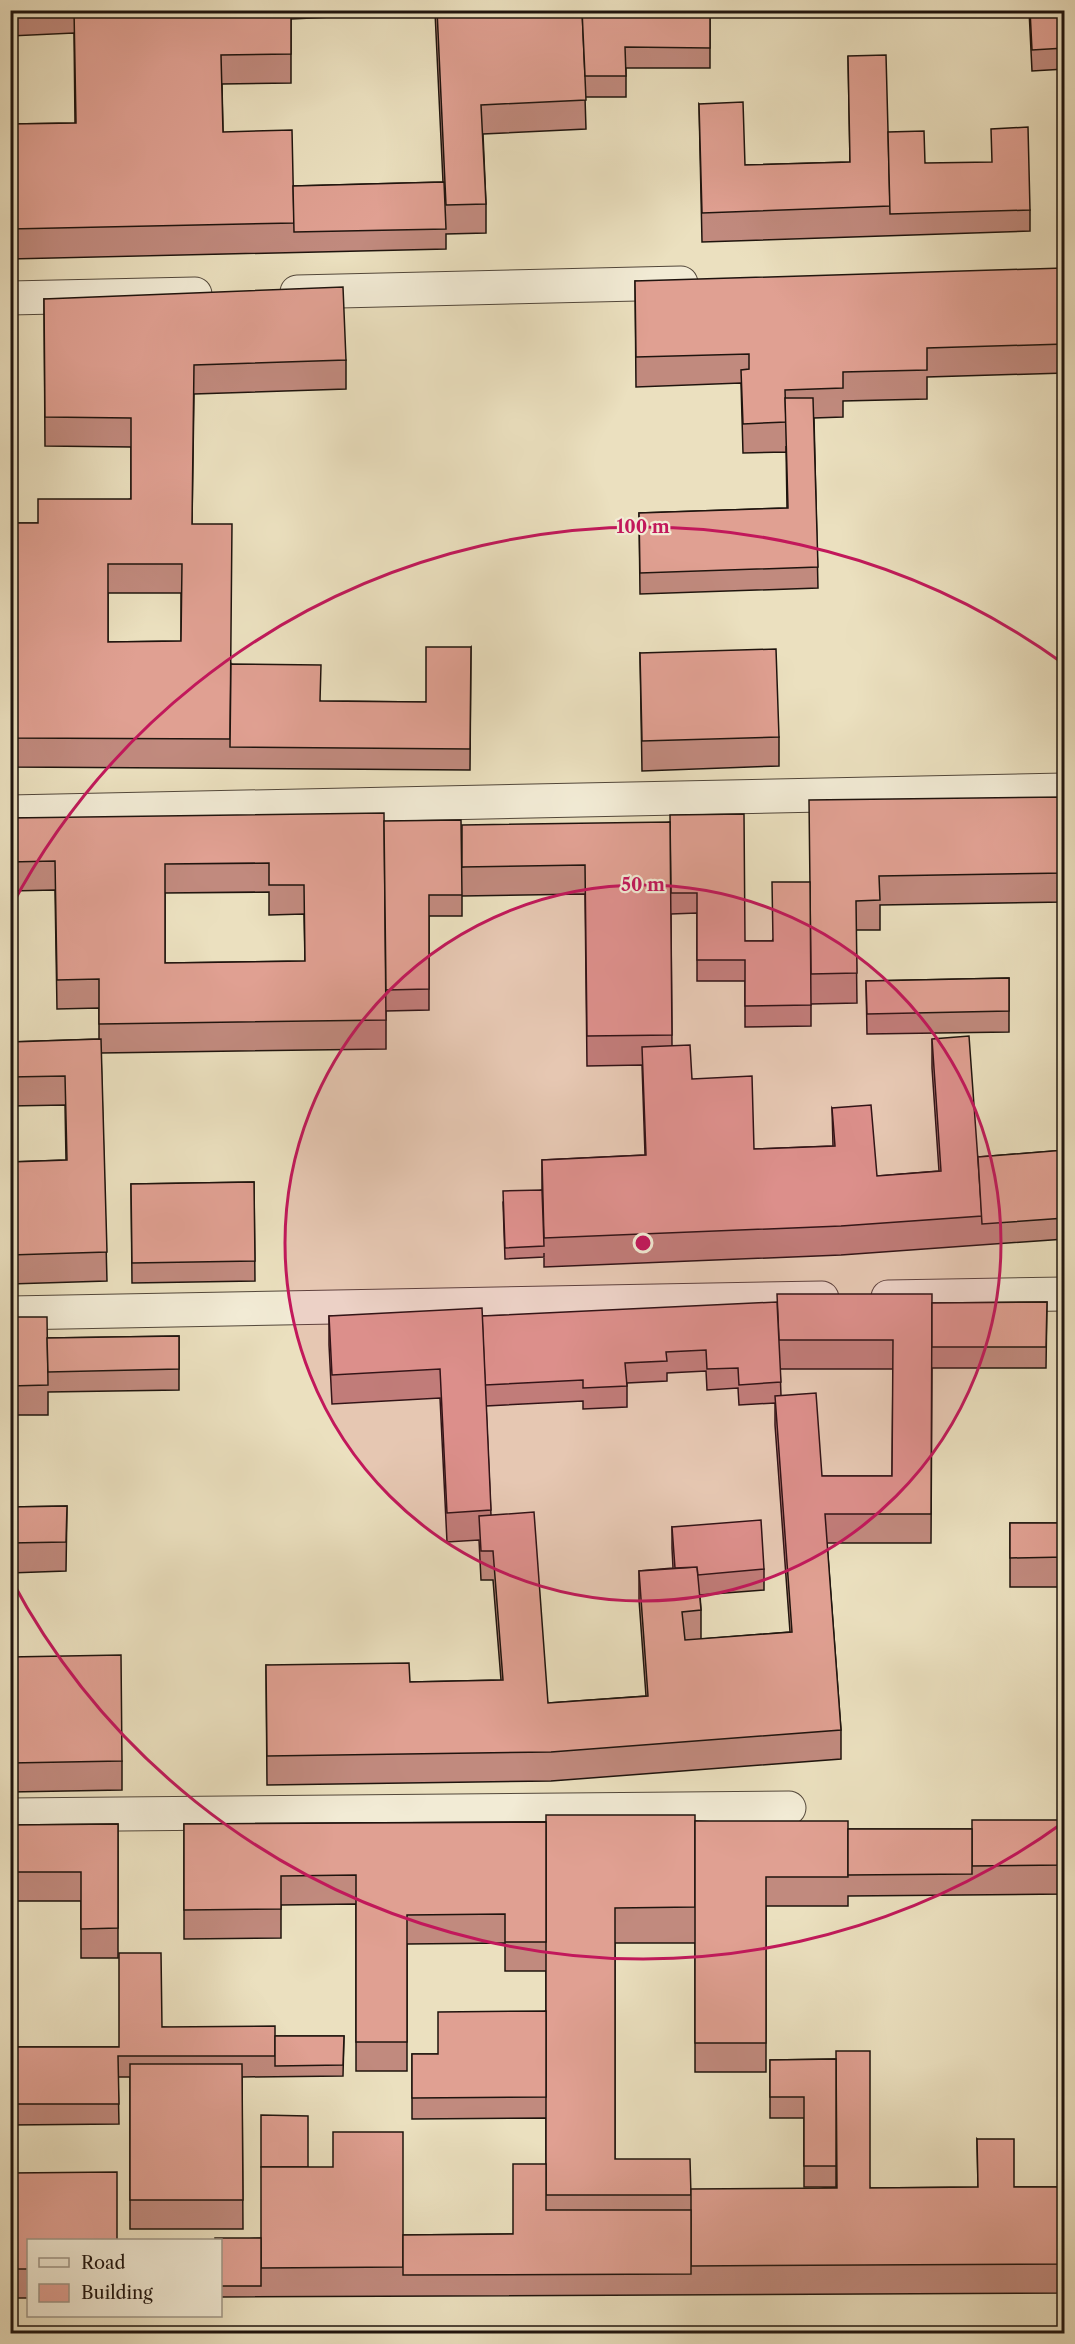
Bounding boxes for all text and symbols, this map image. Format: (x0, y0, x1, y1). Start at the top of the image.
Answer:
text: 100 m (616, 516, 670, 538)
text: 50 m (621, 874, 665, 896)
centre of rings (633, 1233, 653, 1253)
legend (27, 2239, 222, 2317)
text: Road (81, 2252, 126, 2274)
text: Building (81, 2282, 153, 2304)

